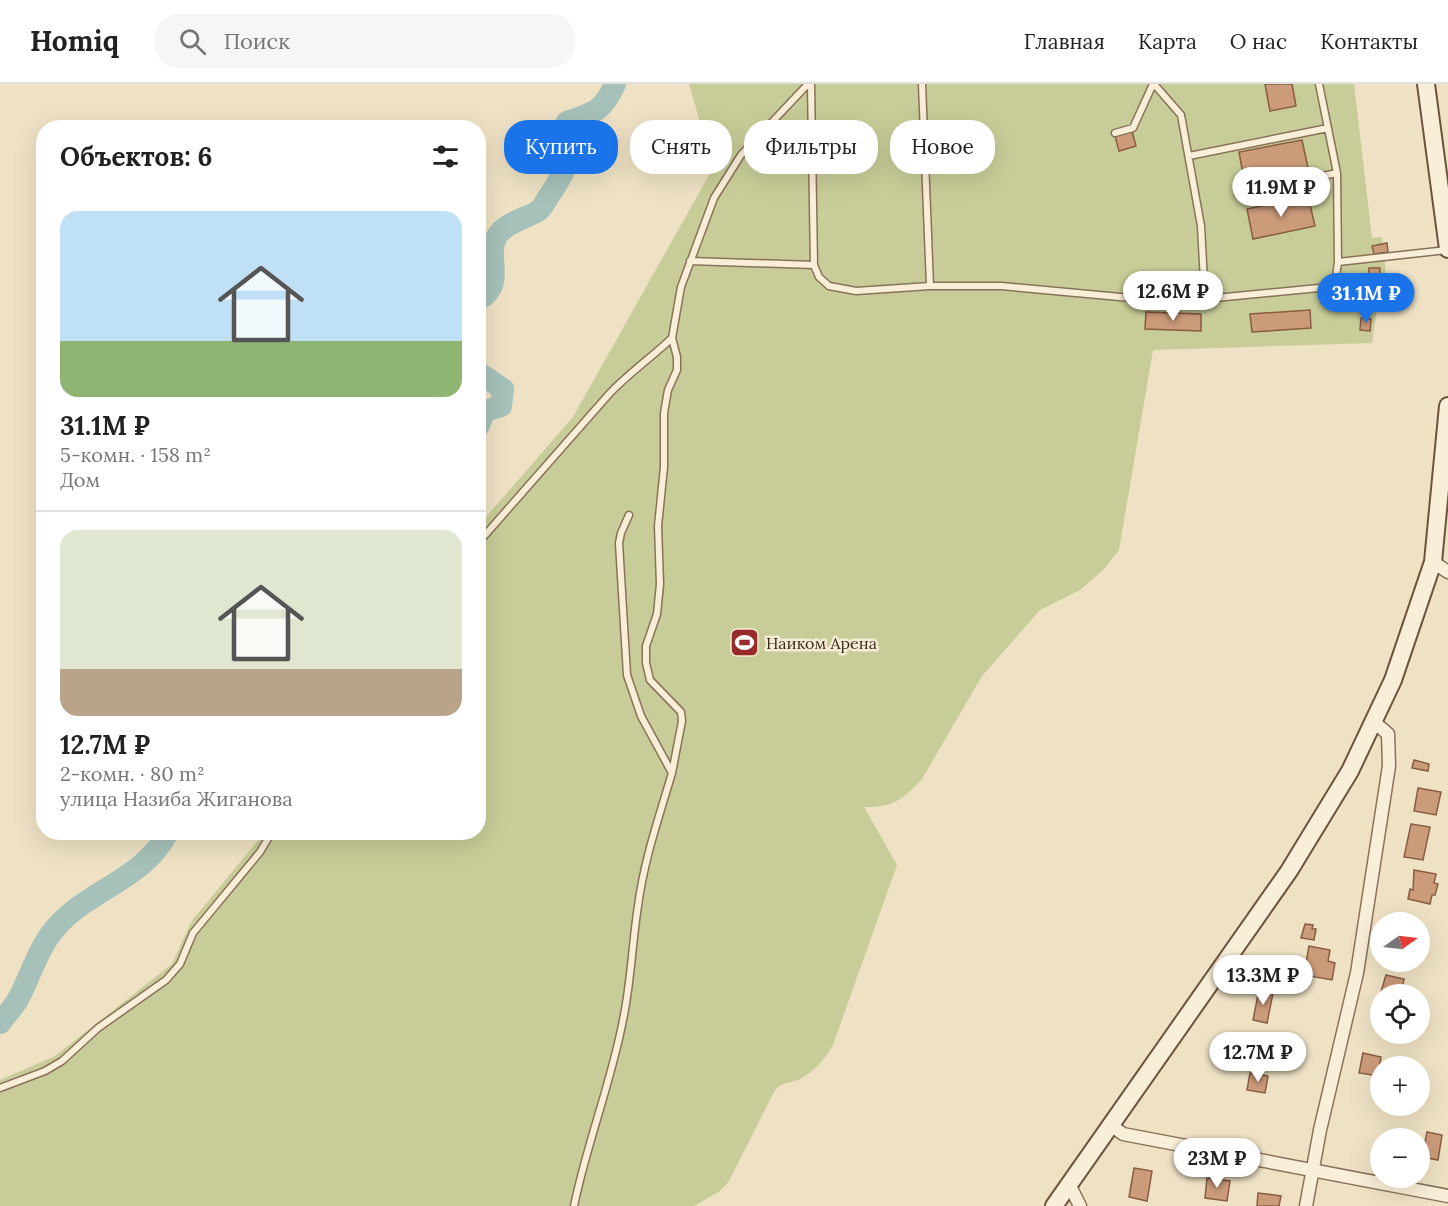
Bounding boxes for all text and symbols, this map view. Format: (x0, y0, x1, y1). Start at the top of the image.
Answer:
search box (155, 14, 575, 68)
text: Homiq (30, 23, 119, 59)
icon: search (176, 25, 209, 58)
text: Поиск (224, 27, 290, 55)
text: Главная (1024, 28, 1105, 55)
text: Карта (1138, 28, 1197, 55)
text: О нас (1230, 28, 1287, 55)
text: Контакты (1320, 28, 1418, 55)
chip: Купить (504, 120, 618, 174)
chip: Снять (630, 120, 732, 174)
chip: Фильтры (744, 120, 878, 174)
chip: Новое (890, 120, 995, 174)
text: Объектов: 6 (60, 140, 213, 173)
icon: filters (429, 140, 462, 173)
pin: 11.9M ₽ (1226, 167, 1336, 218)
text: 11.9M ₽ (1246, 174, 1316, 199)
icon: home (207, 250, 315, 358)
pin: 12.6M ₽ (1118, 271, 1228, 322)
pin: 31.1M ₽ (1311, 273, 1421, 324)
text: 12.6M ₽ (1137, 278, 1209, 303)
text: 31.1M ₽ (1331, 280, 1401, 305)
text: 31.1M ₽ (60, 409, 150, 442)
text: 5-комн. · 158 m² (60, 442, 211, 467)
text: Дом (60, 467, 100, 492)
icon: home (207, 569, 315, 677)
sports icon: Наиком Арена (729, 627, 761, 659)
place label: Наиком Арена (766, 633, 877, 653)
text: 12.7M ₽ (60, 728, 150, 761)
text: 2-комн. · 80 m² (60, 761, 205, 786)
text: улица Назиба Жиганова (60, 786, 292, 811)
north arrow (1370, 912, 1430, 972)
map controls (1370, 912, 1430, 1188)
pin: 13.3M ₽ (1208, 955, 1318, 1006)
text: 13.3M ₽ (1227, 962, 1299, 987)
button: locate (1370, 984, 1430, 1044)
pin: 12.7M ₽ (1203, 1032, 1313, 1083)
text: 12.7M ₽ (1223, 1039, 1293, 1064)
button: + (1370, 1056, 1430, 1116)
button: − (1370, 1128, 1430, 1188)
pin: 23M ₽ (1175, 1138, 1259, 1189)
text: 23M ₽ (1188, 1145, 1246, 1170)

